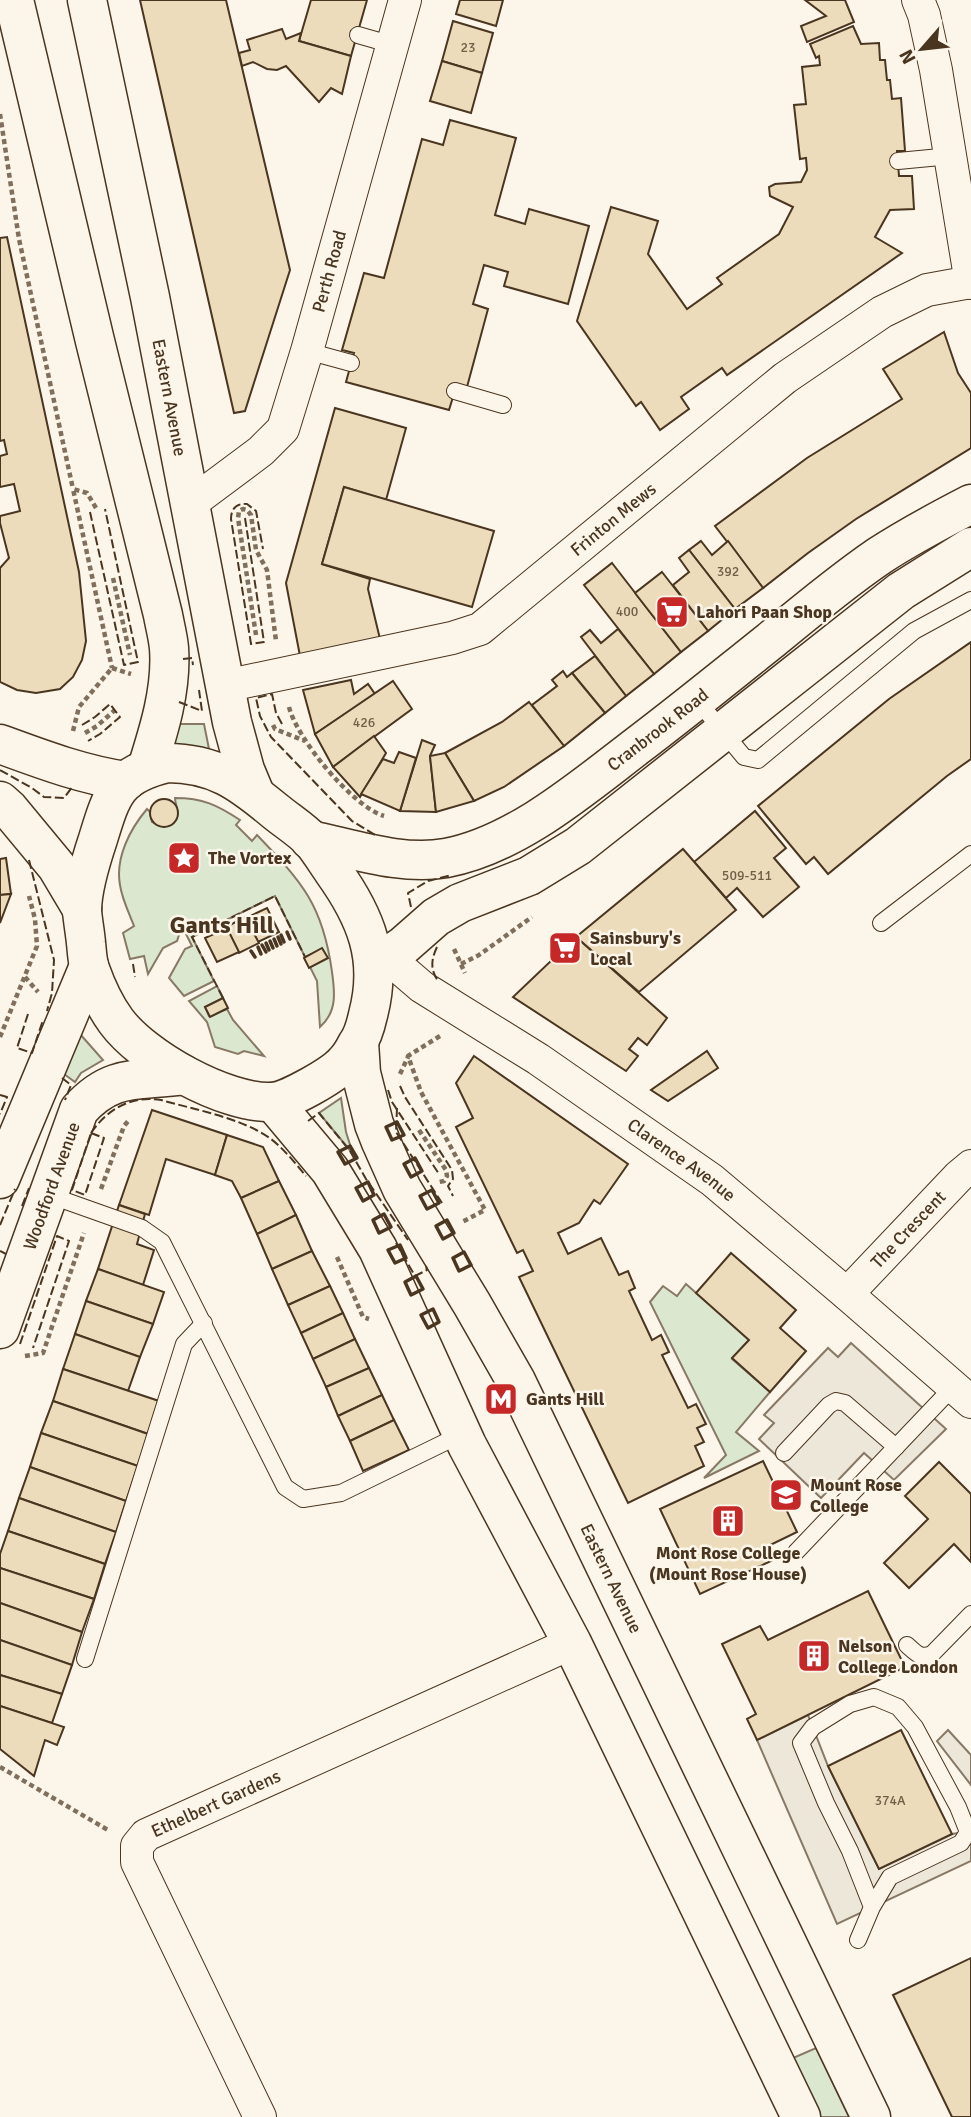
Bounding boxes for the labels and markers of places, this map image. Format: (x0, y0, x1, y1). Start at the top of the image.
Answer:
supermarket icon: Lahori Paan Shop (653, 593, 691, 631)
place label: Lahori Paan Shop (696, 601, 832, 623)
place icon: The Vortex (165, 839, 203, 877)
place label: The Vortex (208, 847, 292, 869)
place label: Sainsbury's Local (590, 927, 681, 970)
supermarket icon: Sainsbury's Local (546, 929, 584, 967)
metro station icon: Gants Hill (482, 1380, 520, 1418)
place label: Gants Hill (526, 1388, 605, 1410)
place label: Mount Rose College (810, 1474, 902, 1517)
school or university icon: Mount Rose College (767, 1476, 805, 1514)
building icon: Mont Rose College (Mount Rose House) (709, 1502, 747, 1540)
place label: Mont Rose College (Mount Rose House) (649, 1542, 807, 1585)
place label: Nelson College London (838, 1635, 958, 1678)
building icon: Nelson College London (795, 1637, 833, 1675)

